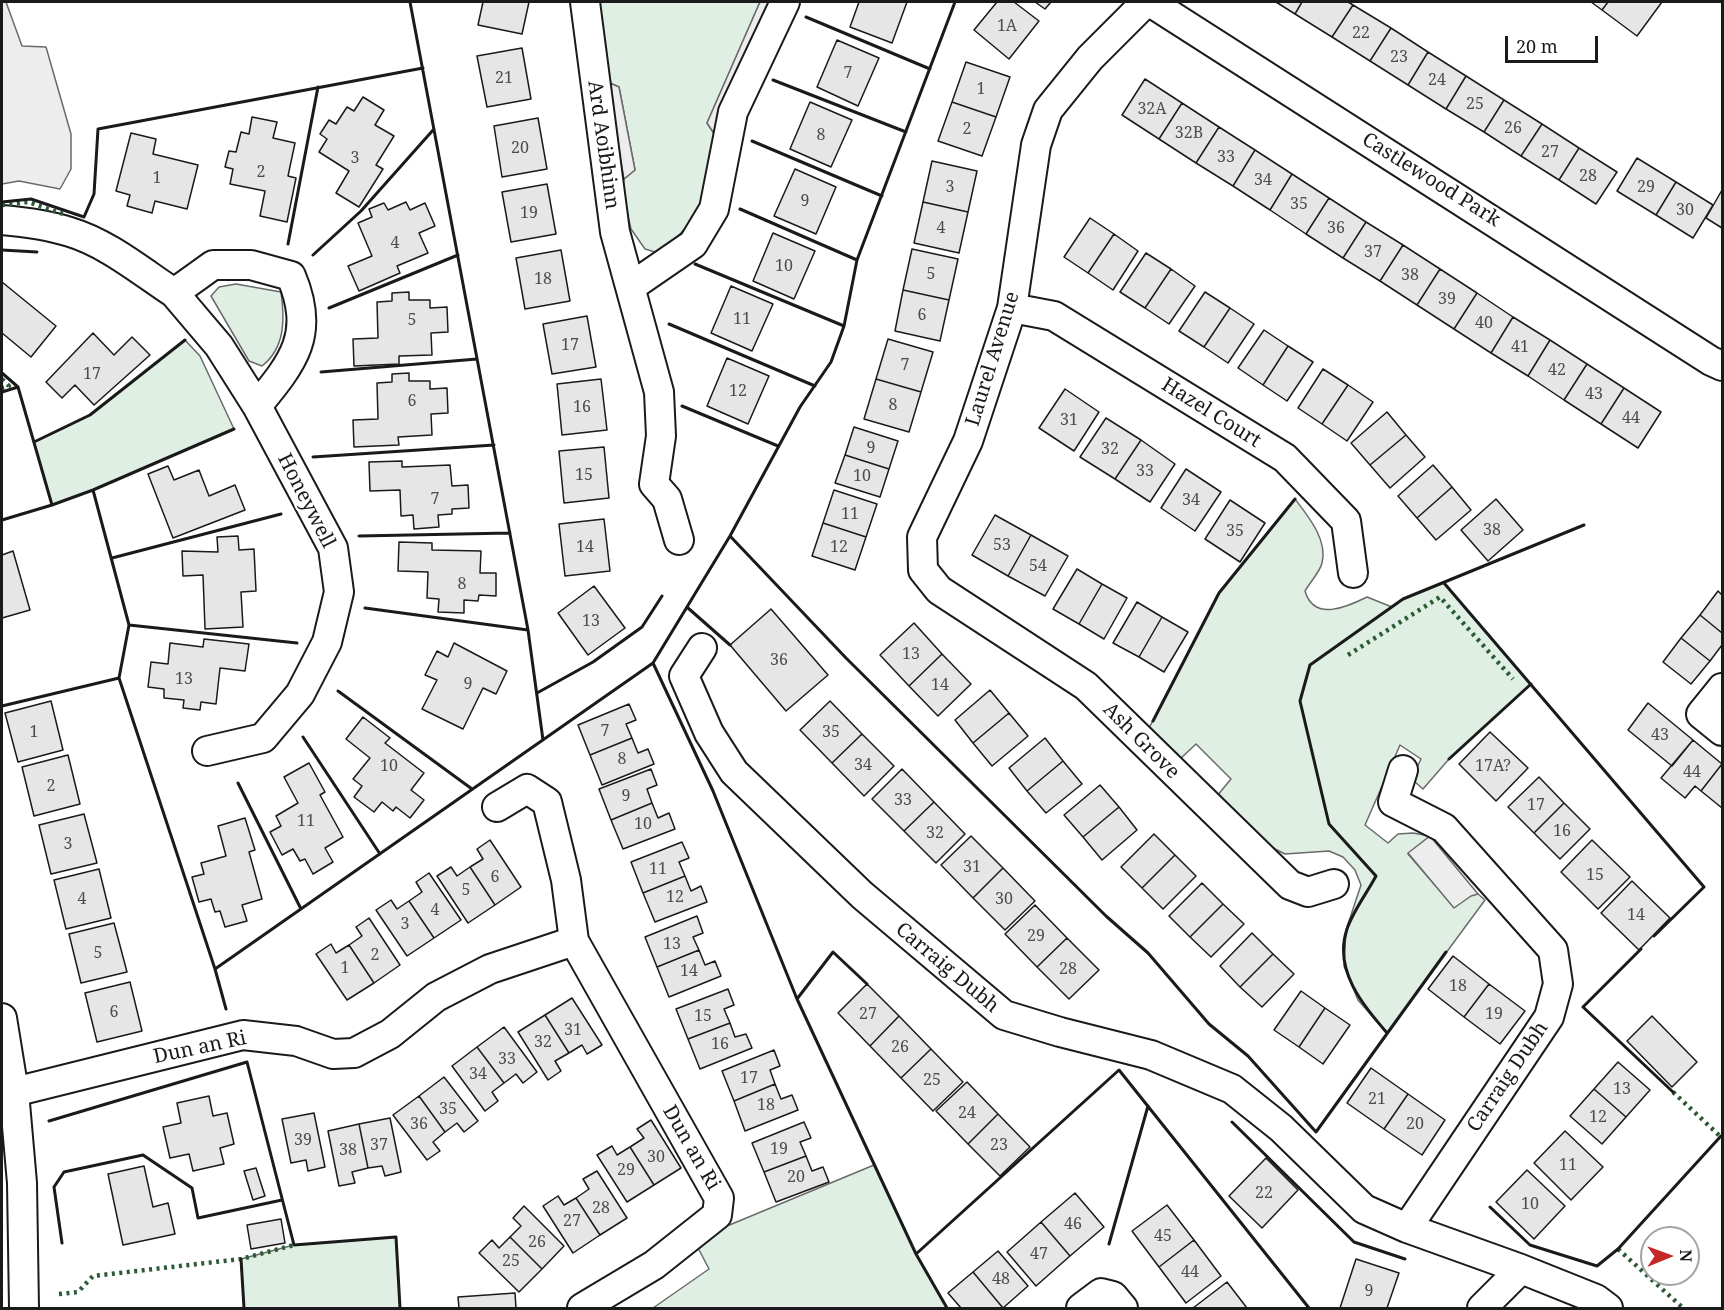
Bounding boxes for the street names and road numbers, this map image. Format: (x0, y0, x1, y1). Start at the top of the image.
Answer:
street label: Ard Aoibhinn (582, 79, 624, 211)
street label: Castlewood Park (1357, 128, 1505, 232)
street label: Laurel Avenue (961, 289, 1025, 429)
street label: Hazel Court (1157, 373, 1265, 453)
street label: Honeywell (272, 450, 340, 552)
street label: Ash Grove (1098, 698, 1184, 784)
street label: Carraig Dubh (890, 918, 1004, 1018)
street label: Carraig Dubh (1462, 1017, 1554, 1137)
street label: Dun an Ri (151, 1026, 249, 1070)
street label: Dun an Ri (657, 1101, 725, 1195)

